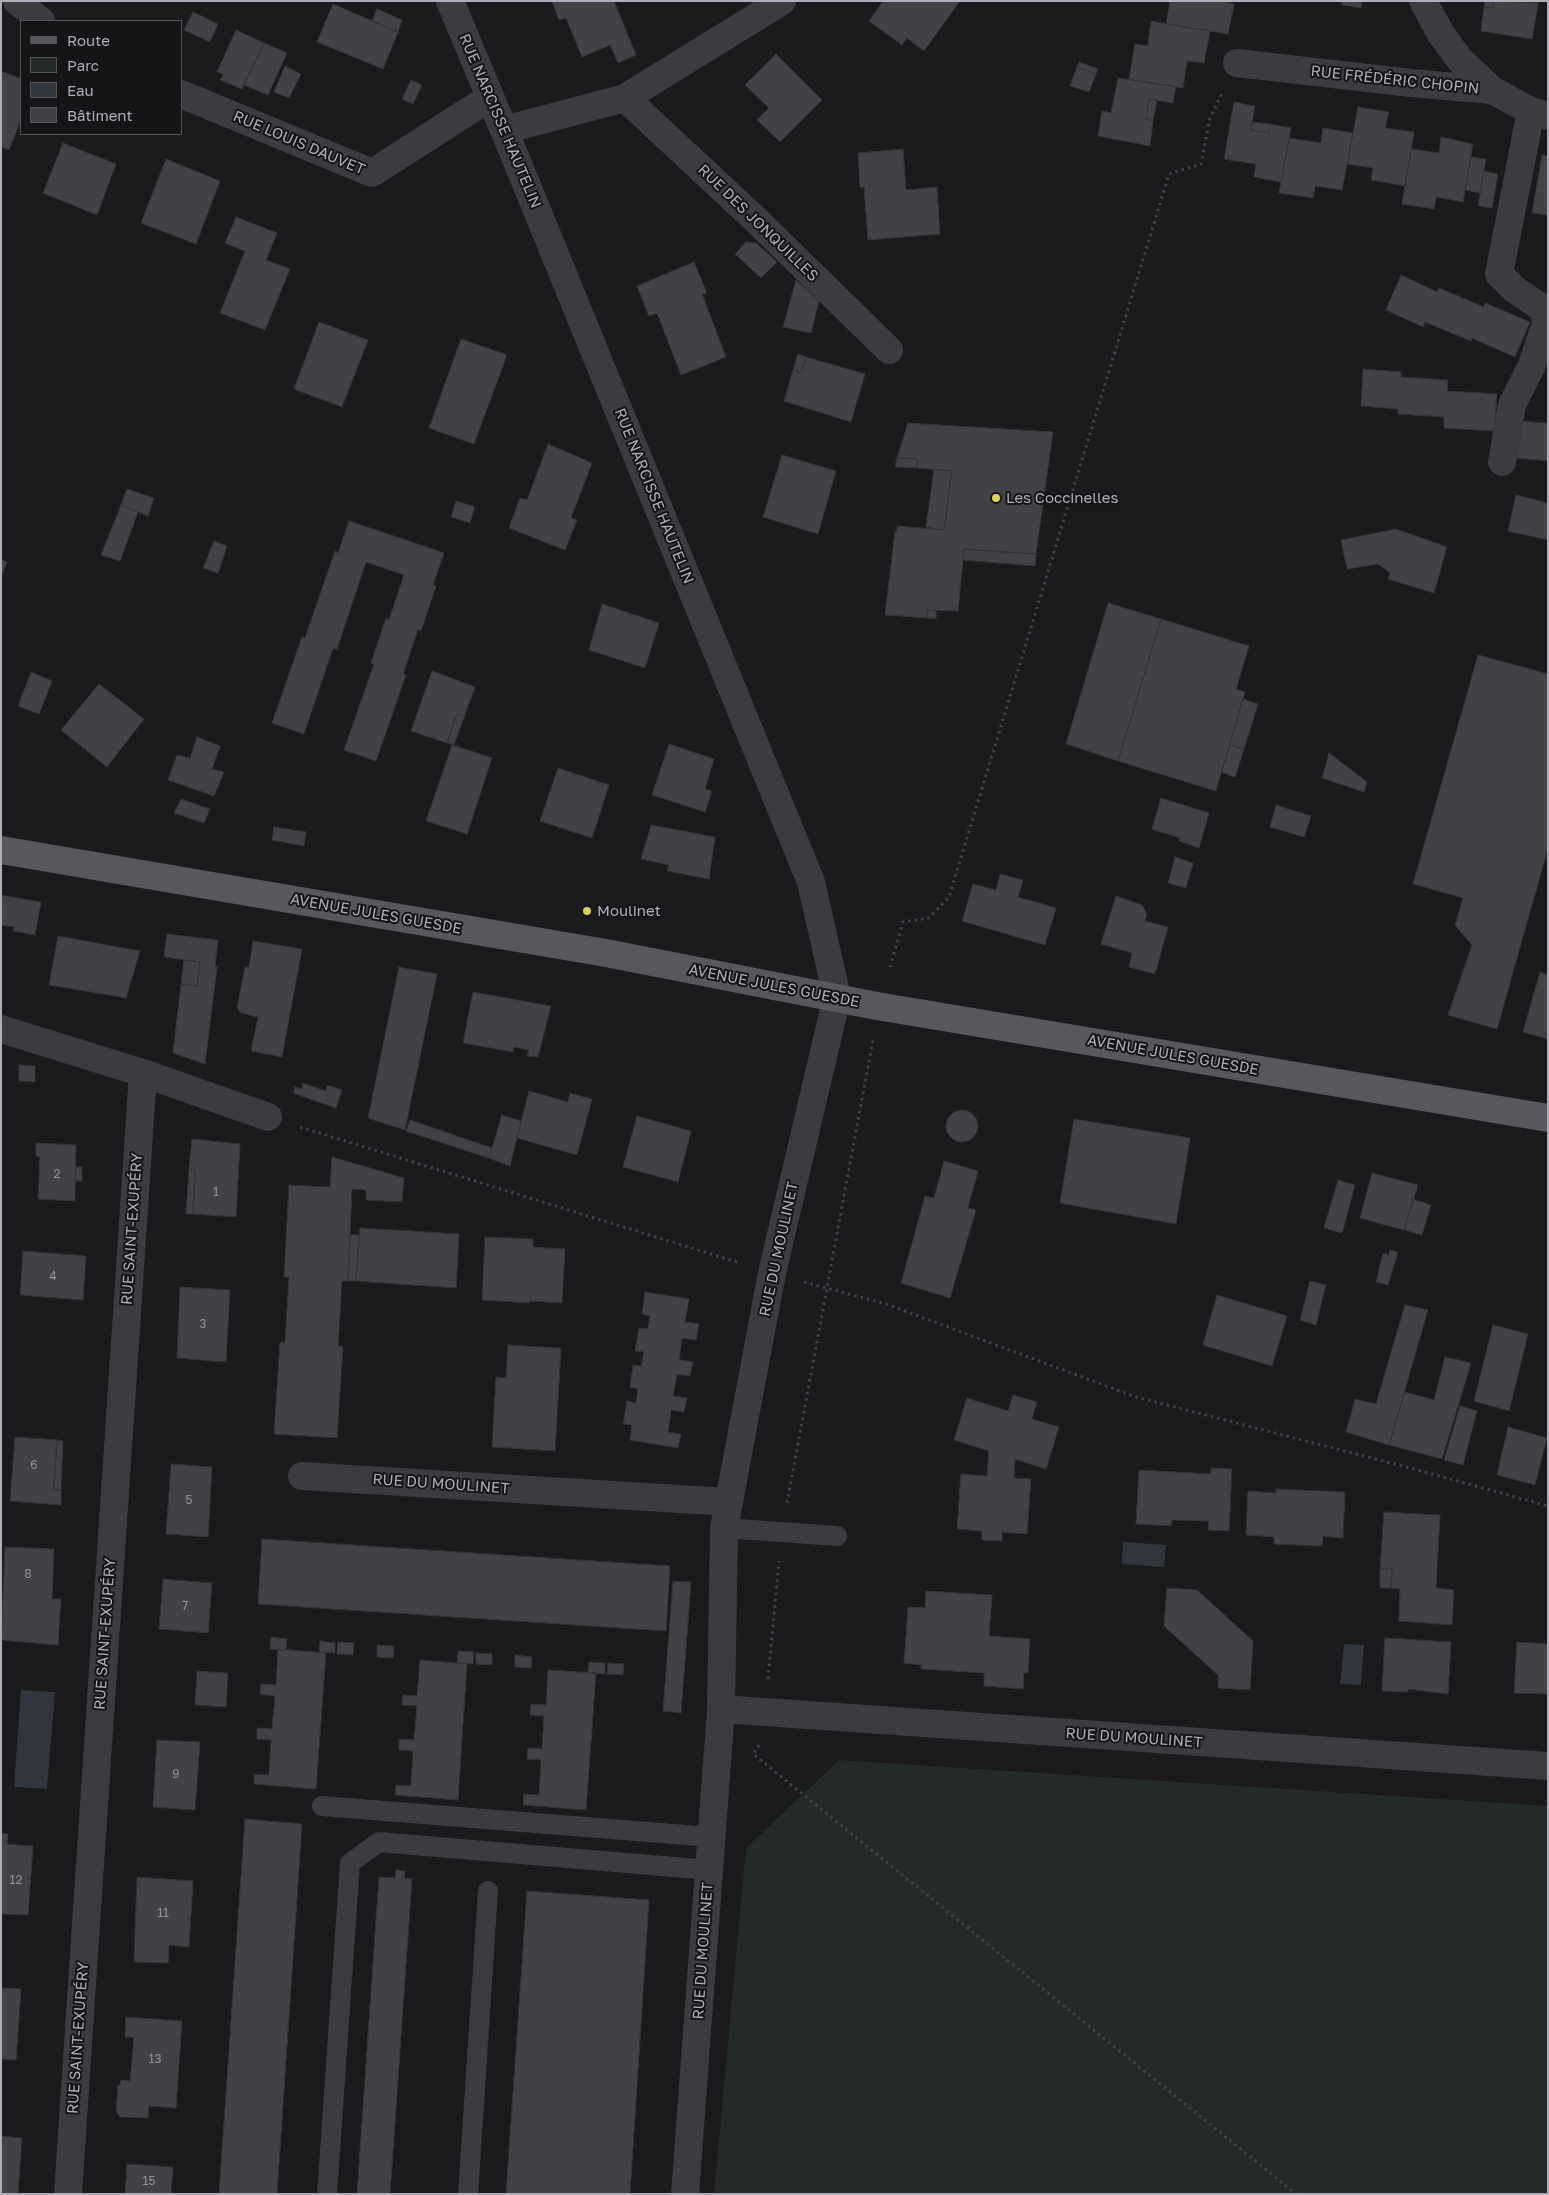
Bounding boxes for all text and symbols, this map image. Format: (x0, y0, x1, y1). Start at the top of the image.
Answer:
legend (20, 20, 182, 135)
text: Route (67, 31, 110, 49)
street label: RUE NARCISSE HAUTELIN (455, 31, 545, 211)
text: Parc (67, 56, 99, 74)
street label: RUE FRÉDÉRIC CHOPIN (1310, 62, 1480, 98)
text: Eau (67, 81, 94, 99)
text: Bâtiment (67, 106, 132, 124)
street label: RUE LOUIS DAUVET (230, 107, 368, 179)
street label: RUE DES JONQUILLES (694, 161, 822, 285)
street label: RUE NARCISSE HAUTELIN (611, 406, 697, 586)
place label: Les Coccinelles (1006, 489, 1118, 507)
marker: Les Coccinelles (990, 492, 1002, 504)
street label: AVENUE JULES GUESDE (289, 890, 463, 938)
place label: Moulinet (597, 902, 661, 920)
marker: Moulinet (581, 905, 593, 917)
street label: AVENUE JULES GUESDE (687, 961, 861, 1011)
street label: AVENUE JULES GUESDE (1086, 1031, 1260, 1079)
street label: RUE SAINT-EXUPÉRY (118, 1152, 146, 1306)
house number: 2 (54, 1167, 60, 1181)
street label: RUE DU MOULINET (756, 1180, 802, 1318)
house number: 1 (213, 1185, 219, 1199)
house number: 4 (49, 1269, 57, 1283)
house number: 3 (199, 1317, 207, 1331)
house number: 6 (30, 1458, 38, 1472)
street label: RUE DU MOULINET (372, 1470, 510, 1498)
house number: 5 (186, 1493, 192, 1507)
street label: RUE SAINT-EXUPÉRY (91, 1557, 119, 1711)
house number: 8 (24, 1567, 32, 1581)
house number: 7 (182, 1599, 188, 1613)
street label: RUE DU MOULINET (1065, 1724, 1203, 1752)
house number: 9 (172, 1767, 180, 1781)
house number: 12 (10, 1873, 22, 1887)
street label: RUE DU MOULINET (689, 1882, 717, 2020)
house number: 11 (157, 1906, 169, 1920)
street label: RUE SAINT-EXUPÉRY (64, 1961, 92, 2115)
house number: 13 (149, 2052, 161, 2066)
house number: 15 (143, 2174, 155, 2188)

